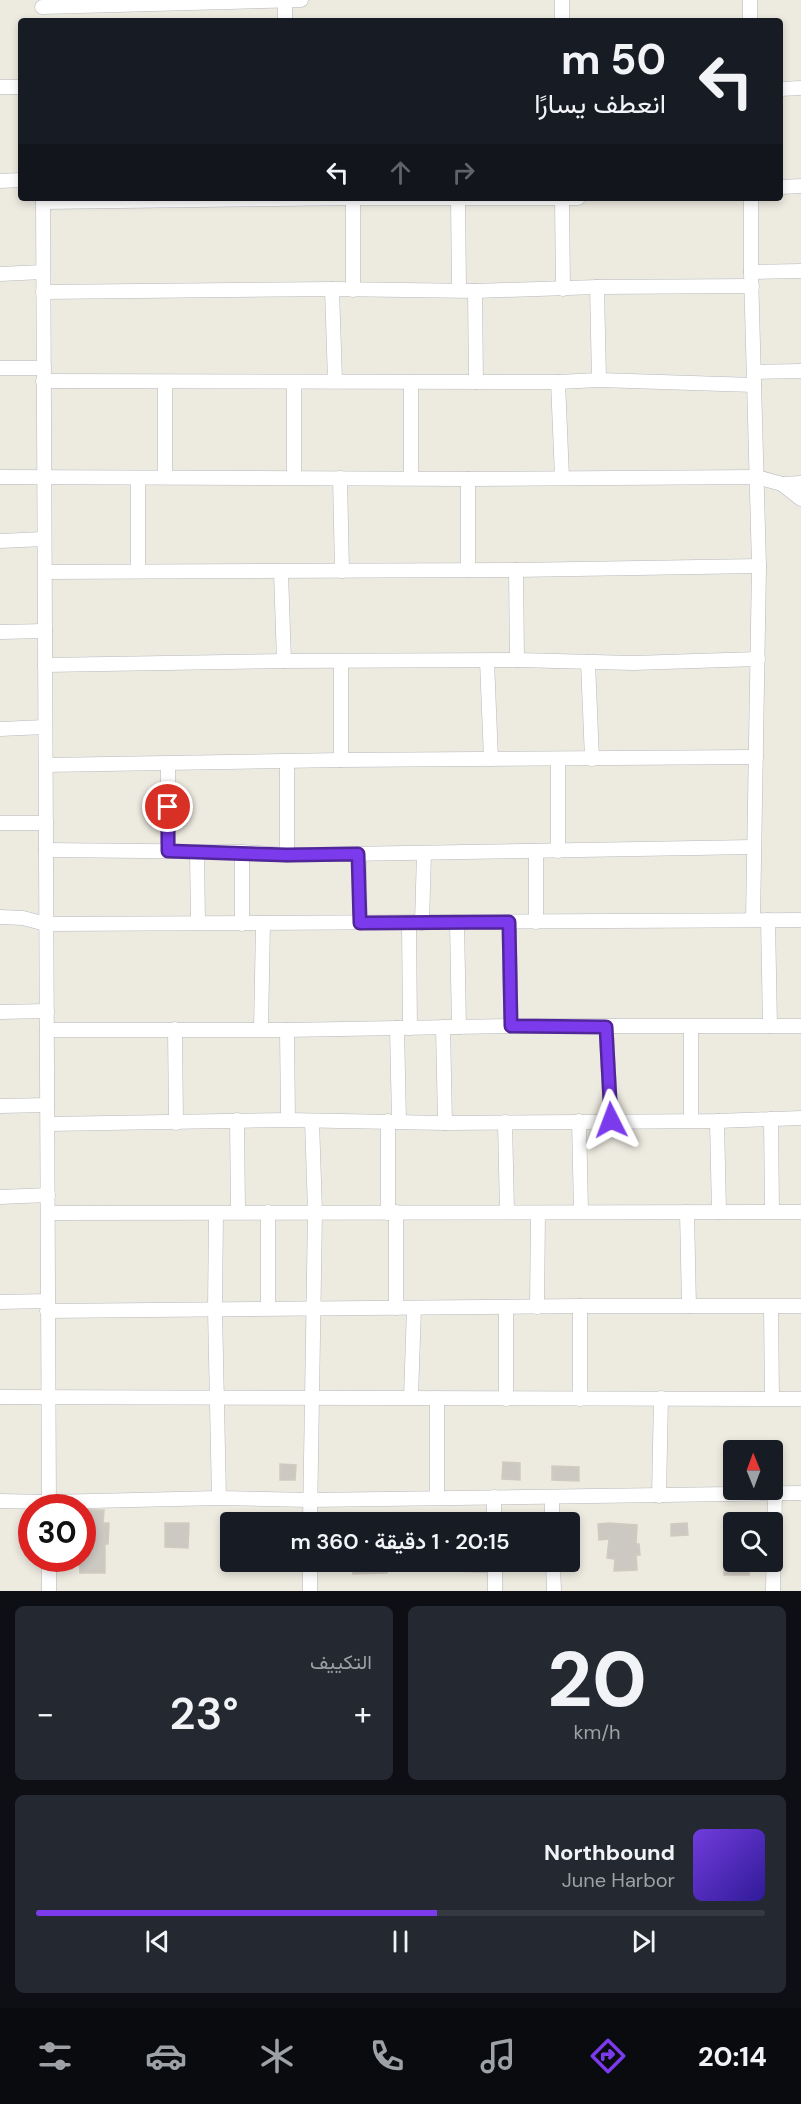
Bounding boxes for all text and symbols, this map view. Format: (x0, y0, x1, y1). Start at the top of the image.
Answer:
text: 50 m (561, 32, 666, 87)
icon: left (687, 42, 765, 120)
text: انعطف يسارًا (534, 86, 666, 121)
icon: left (321, 156, 354, 189)
icon: ahead (384, 156, 417, 189)
icon: right (447, 156, 480, 189)
pin (142, 781, 193, 832)
icon: arrive (151, 790, 184, 823)
position arrow (579, 1088, 643, 1152)
north arrow (723, 1440, 783, 1500)
map controls (723, 1440, 783, 1572)
speed limit sign: 30 (18, 1494, 96, 1572)
button: search (723, 1512, 783, 1572)
text: 20:15 · 1 دقيقة · 360 m (290, 1527, 510, 1556)
text: 20 (547, 1629, 647, 1730)
text: التكييف (310, 1649, 372, 1675)
text: 23° (170, 1684, 239, 1743)
text: − (36, 1692, 54, 1735)
text: + (354, 1692, 372, 1735)
text: km/h (573, 1719, 621, 1745)
text: Northbound (544, 1838, 675, 1867)
text: June Harbor (562, 1867, 675, 1893)
icon: previous (141, 1925, 174, 1958)
icon: pause (384, 1925, 417, 1958)
icon: next (627, 1925, 660, 1958)
icon: filters (34, 2035, 76, 2077)
icon: car (145, 2035, 187, 2077)
icon: climate (256, 2035, 298, 2077)
icon: phone (366, 2035, 408, 2077)
icon: music (477, 2035, 519, 2077)
icon: directions (587, 2035, 629, 2077)
text: 20:14 (698, 2039, 767, 2074)

